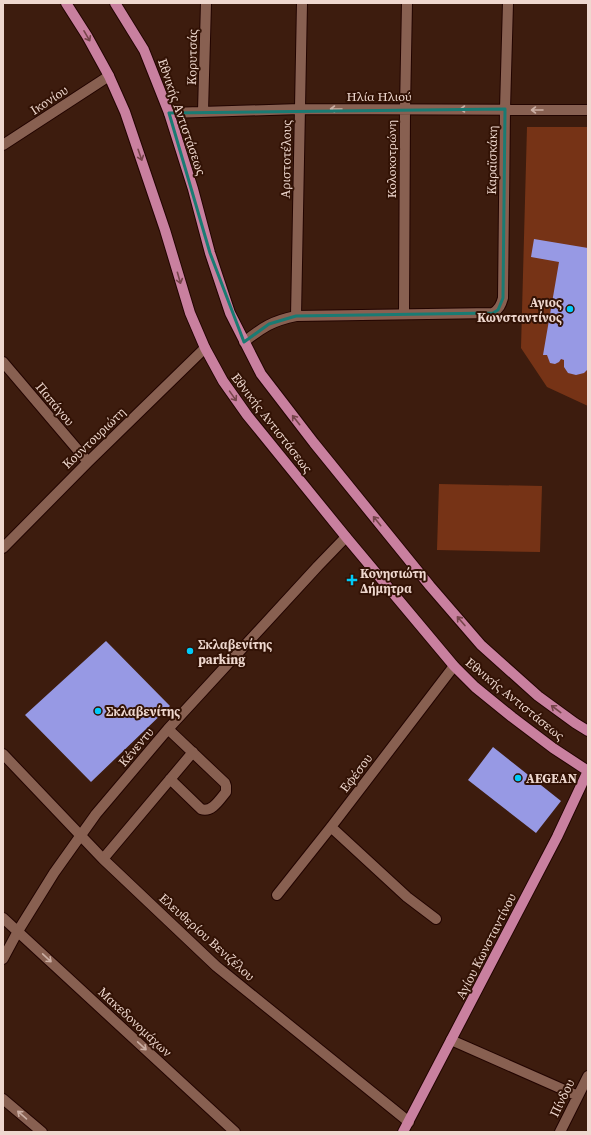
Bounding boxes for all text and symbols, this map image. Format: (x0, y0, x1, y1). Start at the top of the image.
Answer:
street label: Κορυτσάς (183, 29, 201, 85)
one-way arrow (83, 30, 91, 42)
street label: Εθνικής Αντιστάσεως (154, 56, 210, 178)
street label: Ικονίου (27, 81, 71, 119)
street label: Ηλία Ηλιού (346, 88, 412, 105)
one-way arrow (330, 105, 343, 113)
one-way arrow (460, 105, 473, 113)
one-way arrow (531, 106, 544, 114)
street label: Αριστοτέλους (277, 119, 295, 198)
street label: Κολοκοτρώνη (383, 120, 400, 198)
street label: Καραϊσκάκη (483, 125, 501, 195)
one-way arrow (136, 148, 144, 160)
one-way arrow (176, 272, 183, 285)
place label: Αγιος Κωνσταντίνος (477, 294, 562, 326)
marker: Αγιος Κωνσταντίνος (565, 304, 575, 314)
street label: Εθνικής Αντιστάσεως (228, 370, 316, 477)
street label: Παπάγου (32, 379, 78, 429)
one-way arrow (229, 390, 237, 401)
street label: Κουντουριώτη (59, 404, 129, 472)
one-way arrow (292, 414, 300, 425)
one-way arrow (373, 515, 382, 526)
place label: Κονησιώτη Δήμητρα (360, 565, 426, 597)
marker: Κονησιώτη Δήμητρα (347, 575, 357, 585)
one-way arrow (456, 615, 465, 626)
place label: Σκλαβενίτης parking (198, 636, 272, 668)
marker: Σκλαβενίτης parking (185, 646, 195, 656)
street label: Εθνικής Αντιστάσεως (462, 654, 568, 744)
place label: Σκλαβενίτης (106, 703, 180, 720)
one-way arrow (550, 705, 561, 713)
marker: Σκλαβενίτης (93, 706, 103, 716)
street label: Κένεντυ (115, 724, 157, 770)
street label: Εφέσου (336, 750, 376, 796)
place label: AEGEAN (526, 770, 577, 787)
marker: AEGEAN (513, 773, 523, 783)
street label: Ελευθερίου Βενιζέλου (156, 890, 259, 985)
street label: Αγίου Κωνσταντίνου (452, 890, 520, 1002)
one-way arrow (42, 953, 52, 962)
street label: Μακεδονομάχων (95, 983, 175, 1061)
one-way arrow (137, 1041, 147, 1051)
street label: Πίνδου (546, 1076, 579, 1120)
one-way arrow (17, 1111, 28, 1120)

